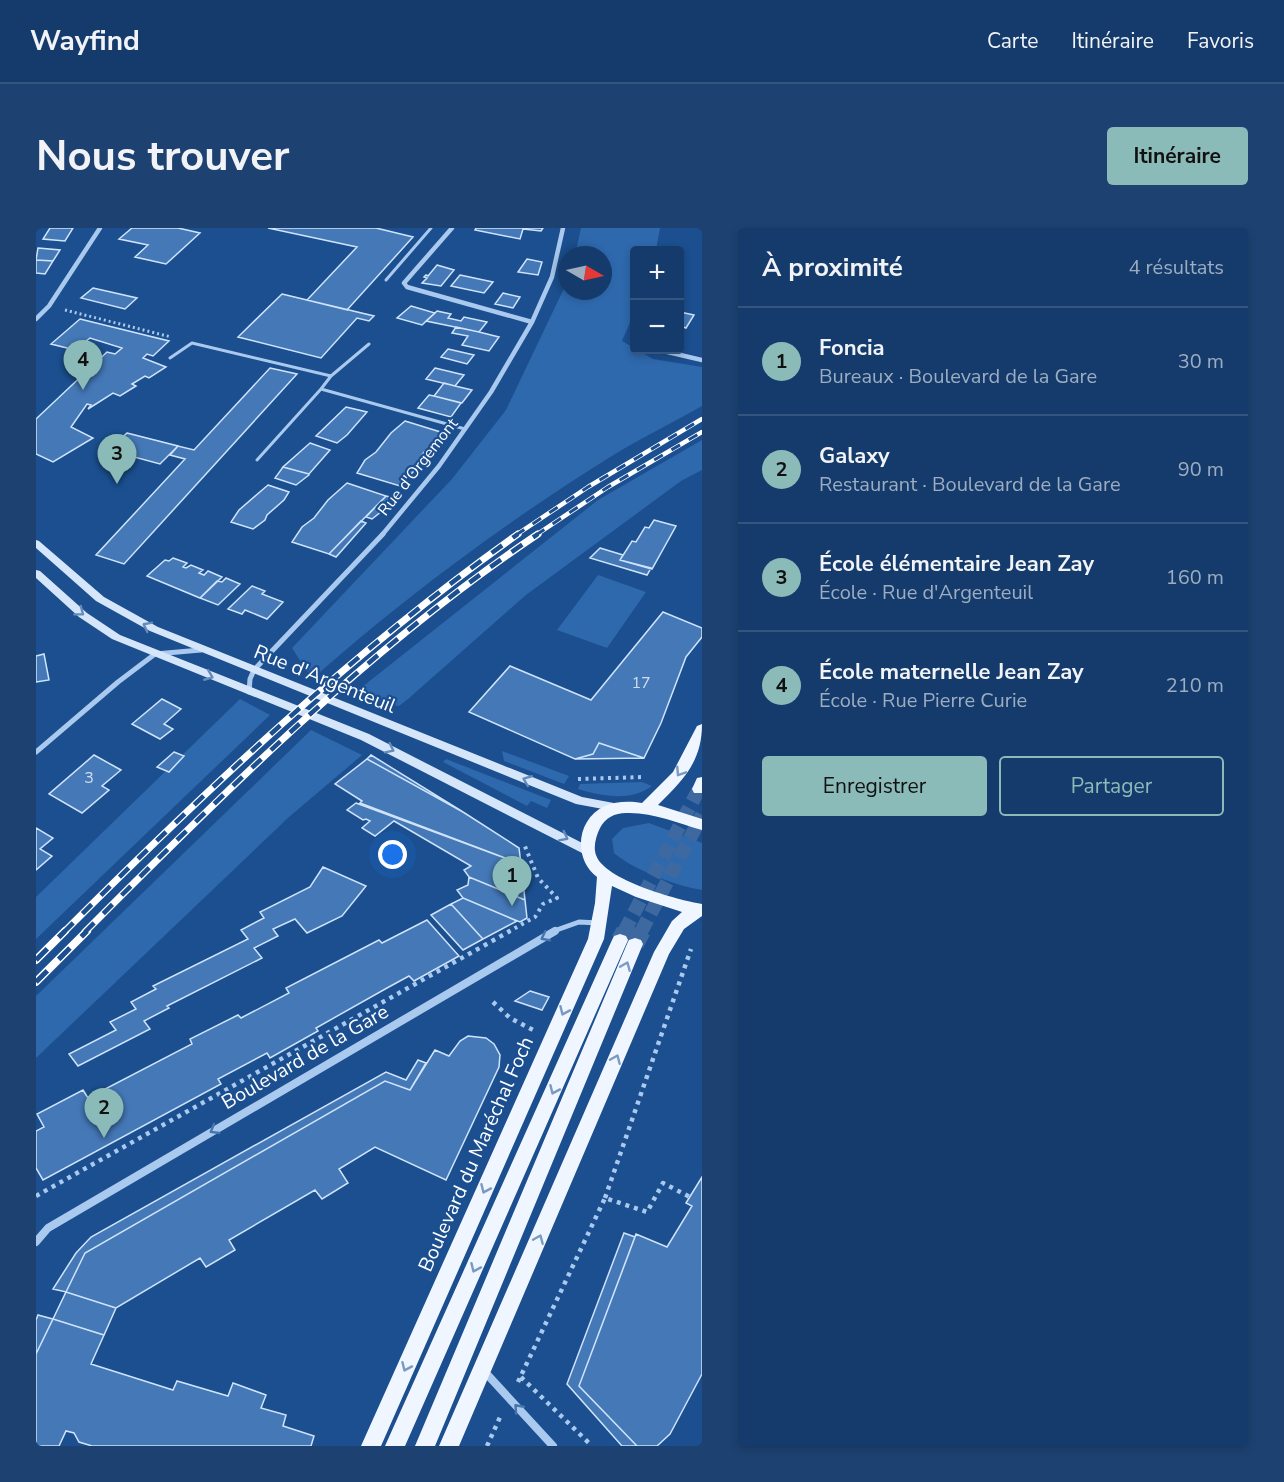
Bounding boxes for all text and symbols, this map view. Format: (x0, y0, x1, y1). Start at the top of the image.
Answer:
text: Wayfind (30, 22, 140, 60)
text: Carte (987, 27, 1038, 55)
text: Itinéraire (1071, 27, 1154, 55)
text: Favoris (1187, 27, 1254, 55)
button: Itinéraire (1107, 127, 1248, 185)
text: Nous trouver (36, 128, 289, 185)
north arrow (558, 246, 612, 300)
map controls (630, 246, 684, 354)
button: + (630, 246, 684, 300)
text: À proximité (762, 250, 903, 285)
text: 4 résultats (1128, 254, 1224, 281)
button: − (630, 300, 684, 354)
text: Foncia (819, 333, 885, 363)
pin: 4 (64, 340, 102, 390)
text: 1 (776, 348, 788, 375)
text: 30 m (1178, 348, 1224, 375)
text: Bureaux · Boulevard de la Gare (819, 363, 1097, 390)
street label: Rue d'Orgemont (373, 413, 463, 520)
pin: 3 (98, 434, 136, 484)
text: Galaxy (819, 441, 890, 471)
text: 2 (776, 456, 788, 483)
text: 90 m (1178, 456, 1224, 483)
text: Restaurant · Boulevard de la Gare (819, 471, 1121, 498)
text: École élémentaire Jean Zay (819, 549, 1094, 579)
text: 3 (776, 564, 788, 591)
text: 160 m (1166, 564, 1224, 591)
text: École · Rue d'Argenteuil (819, 579, 1033, 606)
one-way arrow (73, 604, 84, 615)
one-way arrow (143, 621, 154, 633)
street label: Rue d'Argenteuil (250, 638, 400, 720)
text: École maternelle Jean Zay (819, 657, 1084, 687)
one-way arrow (203, 669, 214, 681)
house number: 17 (631, 672, 651, 694)
text: 4 (776, 672, 788, 699)
text: 210 m (1166, 672, 1224, 699)
text: École · Rue Pierre Curie (819, 687, 1027, 714)
one-way arrow (383, 742, 394, 753)
button: Enregistrer (762, 756, 987, 816)
button: Partager (999, 756, 1224, 816)
one-way arrow (676, 766, 687, 777)
house number: 3 (84, 767, 94, 789)
one-way arrow (522, 775, 533, 787)
one-way arrow (557, 830, 568, 842)
your location (378, 840, 407, 869)
pin: 1 (492, 856, 532, 906)
one-way arrow (540, 929, 551, 941)
one-way arrow (619, 961, 631, 972)
street label: Boulevard de la Gare (217, 998, 393, 1116)
one-way arrow (560, 1004, 572, 1015)
street label: Boulevard du Maréchal Foch (412, 1032, 540, 1276)
one-way arrow (609, 1055, 621, 1066)
one-way arrow (549, 1083, 561, 1094)
pin: 2 (84, 1088, 124, 1138)
one-way arrow (209, 1123, 220, 1135)
one-way arrow (480, 1182, 492, 1193)
one-way arrow (532, 1234, 544, 1245)
one-way arrow (470, 1262, 482, 1273)
one-way arrow (401, 1361, 413, 1372)
one-way arrow (514, 1404, 525, 1414)

